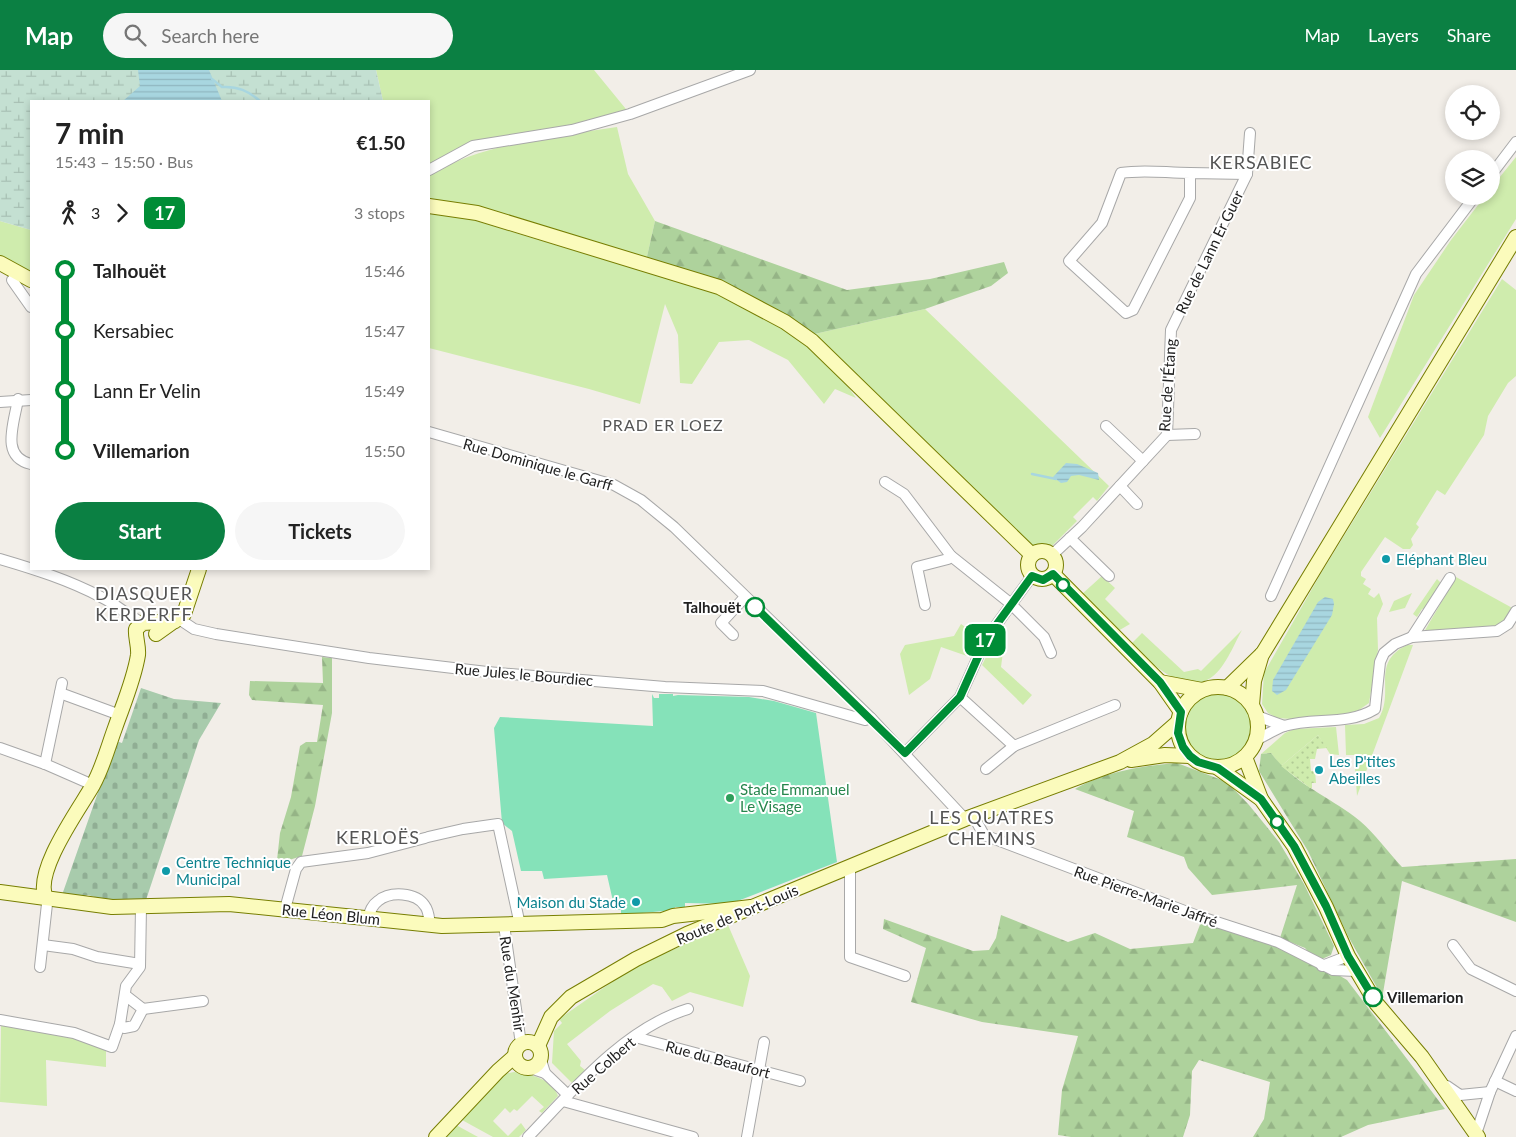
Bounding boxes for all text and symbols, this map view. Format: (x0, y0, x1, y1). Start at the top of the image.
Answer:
search box (103, 13, 453, 58)
text: Map (25, 21, 73, 50)
icon: search (121, 21, 149, 49)
text: Search here (161, 24, 259, 47)
text: Map (1304, 24, 1340, 46)
text: Layers (1368, 24, 1419, 46)
text: Share (1447, 24, 1491, 46)
map controls (1445, 85, 1500, 205)
button: locate (1445, 85, 1500, 140)
text: 7 min (55, 116, 124, 150)
text: €1.50 (356, 131, 405, 154)
button: layers (1445, 150, 1500, 205)
district label: KERSABIEC (1209, 151, 1313, 173)
text: 15:43 – 15:50 · Bus (55, 152, 193, 171)
street label: Rue de Lann Er Guer (1171, 187, 1247, 317)
icon: walk (55, 199, 83, 227)
icon: forward (108, 199, 136, 227)
text: 17 (154, 202, 175, 224)
text: 3 (91, 203, 100, 222)
text: 3 stops (354, 203, 405, 222)
text: Talhouët (93, 259, 166, 282)
text: 15:46 (364, 261, 405, 280)
text: Kersabiec (93, 319, 174, 342)
text: 15:47 (364, 321, 405, 340)
street label: Rue de l'Étang (1155, 338, 1179, 432)
text: Lann Er Velin (93, 379, 201, 402)
text: 15:49 (364, 381, 405, 400)
district label: PRAD ER LOEZ (602, 415, 724, 434)
street label: Rue Dominique le Garff (461, 434, 615, 494)
text: Villemarion (93, 439, 190, 462)
text: 15:50 (364, 441, 405, 460)
button: Start (55, 502, 225, 560)
button: Tickets (235, 502, 405, 560)
place label: Eléphant Bleu (1396, 550, 1487, 568)
marker: Eléphant Bleu (1380, 553, 1392, 565)
unlabelled marker (1056, 578, 1070, 592)
district label: DIASQUER KERDERFF (95, 582, 193, 625)
marker: Talhouët (745, 597, 765, 617)
place label: Talhouët (683, 598, 741, 616)
line badge: 17 (962, 624, 1008, 656)
text: 17 (975, 629, 995, 651)
street label: Rue Jules le Bourdiec (454, 659, 594, 689)
place label: Les P'tites Abeilles (1329, 752, 1395, 787)
marker: Les P'tites Abeilles (1313, 764, 1325, 776)
place label: Stade Emmanuel Le Visage (740, 780, 850, 815)
marker: Stade Emmanuel Le Visage (724, 792, 736, 804)
district label: LES QUATRES CHEMINS (929, 806, 1055, 849)
unlabelled marker (1270, 815, 1284, 829)
district label: KERLOËS (336, 826, 420, 848)
place label: Centre Technique Municipal (176, 853, 291, 888)
street label: Rue Pierre-Marie Jaffré (1072, 862, 1220, 930)
marker: Centre Technique Municipal (160, 865, 172, 877)
street label: Route de Port-Louis (673, 880, 801, 948)
place label: Maison du Stade (516, 893, 626, 911)
marker: Maison du Stade (630, 896, 642, 908)
street label: Rue Léon Blum (281, 900, 381, 928)
street label: Rue du Menhir (497, 935, 530, 1034)
marker: Villemarion (1363, 987, 1383, 1007)
place label: Villemarion (1386, 988, 1463, 1006)
street label: Rue Colbert (568, 1032, 639, 1097)
street label: Rue du Beaufort (664, 1036, 773, 1082)

